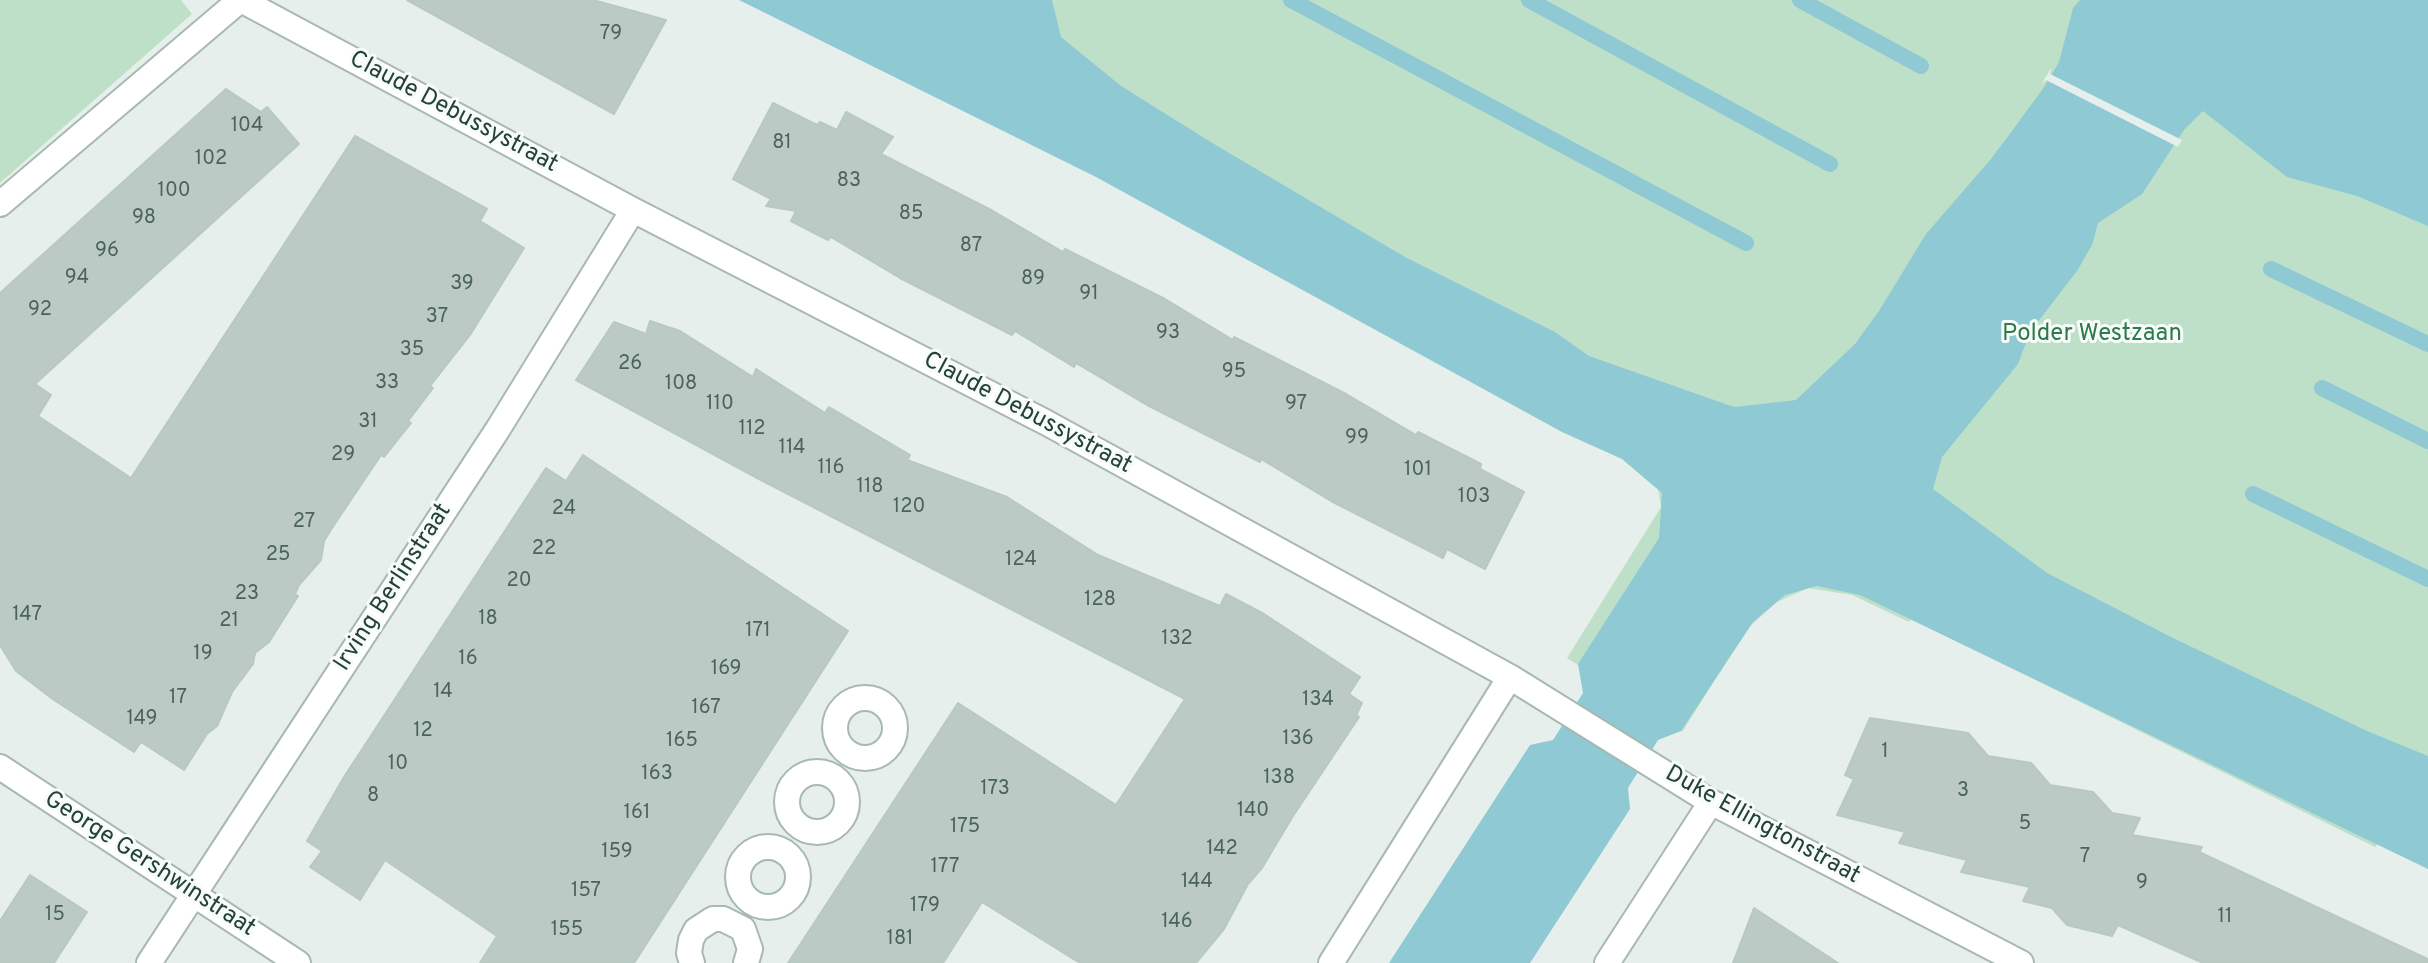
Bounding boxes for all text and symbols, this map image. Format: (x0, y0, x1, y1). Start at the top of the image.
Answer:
house number: 79 (600, 23, 622, 47)
street label: Claude Debussystraat (344, 46, 562, 180)
house number: 104 (231, 115, 263, 139)
house number: 81 (772, 132, 792, 156)
house number: 102 (195, 148, 227, 172)
house number: 83 (837, 170, 861, 194)
house number: 100 (158, 180, 190, 204)
house number: 85 (899, 203, 923, 227)
house number: 98 (132, 207, 156, 231)
house number: 87 (960, 235, 982, 259)
house number: 96 (95, 240, 119, 264)
house number: 94 (65, 267, 89, 291)
house number: 89 (1021, 268, 1045, 292)
house number: 39 (450, 273, 474, 297)
house number: 91 (1079, 283, 1099, 307)
house number: 92 (28, 299, 52, 323)
house number: 37 (426, 306, 448, 330)
park label: Polder Westzaan (2002, 321, 2182, 349)
house number: 93 (1156, 322, 1180, 346)
house number: 35 (400, 339, 424, 363)
street label: Claude Debussystraat (918, 347, 1136, 481)
house number: 26 (618, 353, 642, 377)
house number: 95 (1222, 361, 1246, 385)
house number: 33 (375, 372, 399, 396)
house number: 108 (665, 373, 697, 397)
house number: 110 (706, 393, 734, 417)
house number: 97 (1285, 393, 1307, 417)
house number: 31 (358, 411, 378, 435)
house number: 112 (738, 418, 766, 442)
house number: 99 (1345, 427, 1369, 451)
house number: 114 (779, 437, 805, 461)
house number: 29 (331, 444, 355, 468)
house number: 116 (818, 457, 844, 481)
house number: 101 (1404, 459, 1432, 483)
house number: 118 (856, 476, 884, 500)
house number: 103 (1458, 486, 1490, 510)
house number: 120 (893, 496, 925, 520)
house number: 24 (552, 498, 576, 522)
street label: Irving Berlinstraat (329, 499, 459, 677)
house number: 27 (293, 511, 315, 535)
house number: 22 (532, 538, 556, 562)
house number: 25 (266, 544, 290, 568)
house number: 124 (1005, 549, 1037, 573)
house number: 20 (506, 570, 532, 594)
house number: 23 (235, 583, 259, 607)
house number: 128 (1084, 589, 1116, 613)
house number: 147 (12, 604, 42, 628)
house number: 18 (478, 608, 498, 632)
house number: 21 (219, 610, 239, 634)
house number: 171 (745, 620, 771, 644)
house number: 132 (1161, 628, 1193, 652)
house number: 19 (193, 643, 213, 667)
house number: 16 (458, 648, 478, 672)
house number: 169 (711, 658, 741, 682)
house number: 14 (433, 681, 453, 705)
house number: 17 (169, 687, 187, 711)
house number: 134 (1302, 689, 1334, 713)
house number: 167 (691, 697, 721, 721)
house number: 149 (126, 708, 158, 732)
house number: 12 (413, 720, 433, 744)
house number: 136 (1282, 728, 1314, 752)
house number: 165 (666, 730, 698, 754)
house number: 1 (1881, 741, 1889, 765)
house number: 10 (388, 753, 408, 777)
street label: Duke Ellingtonstraat (1659, 760, 1865, 892)
house number: 163 (641, 763, 673, 787)
house number: 138 (1263, 767, 1295, 791)
house number: 173 (980, 778, 1010, 802)
house number: 3 (1957, 780, 1969, 804)
house number: 8 (367, 785, 379, 809)
street label: George Gershwinstraat (38, 786, 260, 944)
house number: 140 (1237, 800, 1269, 824)
house number: 161 (624, 802, 650, 826)
house number: 5 (2019, 813, 2031, 837)
house number: 175 (950, 816, 980, 840)
house number: 142 (1206, 838, 1238, 862)
house number: 159 (601, 841, 633, 865)
house number: 7 (2080, 846, 2090, 870)
house number: 177 (931, 856, 959, 880)
house number: 144 (1181, 871, 1213, 895)
house number: 9 (2136, 872, 2148, 896)
house number: 157 (571, 880, 601, 904)
house number: 179 (910, 895, 940, 919)
house number: 15 (45, 904, 65, 928)
house number: 11 (2218, 906, 2232, 930)
house number: 146 (1161, 911, 1193, 935)
house number: 155 (551, 919, 583, 943)
house number: 181 (886, 928, 914, 952)

